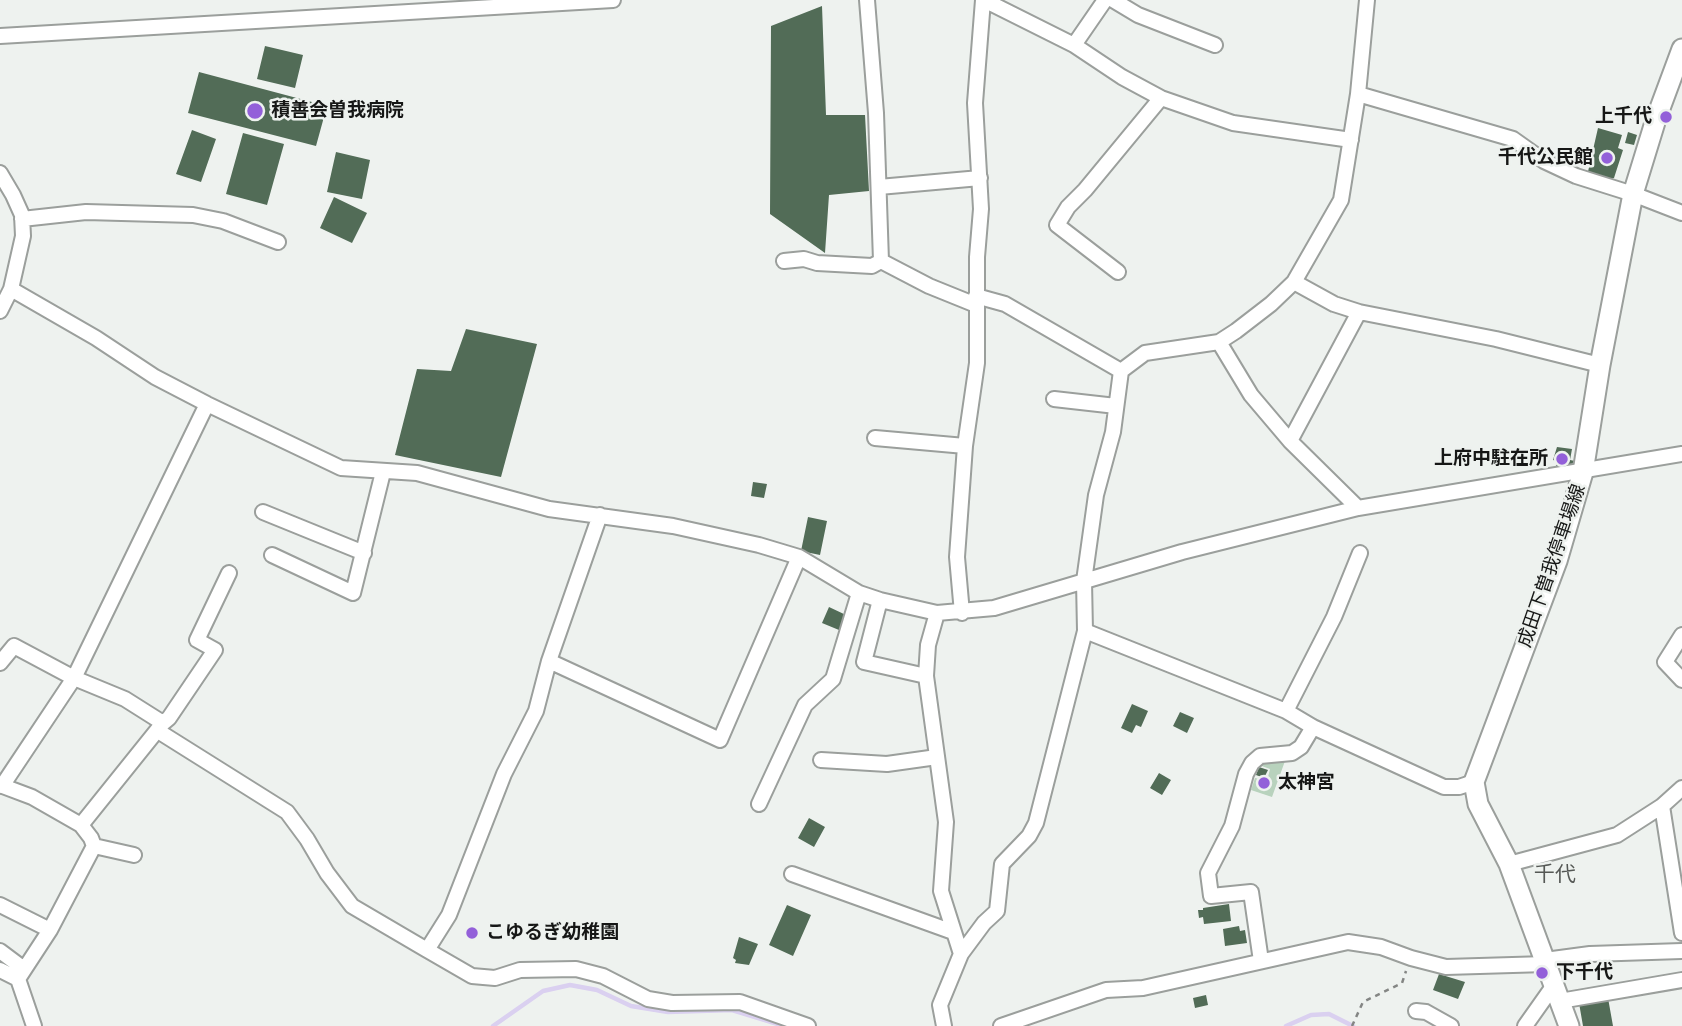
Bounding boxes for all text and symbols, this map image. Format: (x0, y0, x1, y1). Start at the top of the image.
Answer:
place label: 積善会曽我病院 (271, 100, 404, 122)
marker: 積善会曽我病院 (245, 101, 265, 121)
place label: 上千代 (1595, 106, 1652, 128)
marker: 上千代 (1658, 109, 1674, 125)
place label: 千代公民館 (1498, 147, 1593, 169)
marker: 千代公民館 (1599, 150, 1615, 166)
place label: 上府中駐在所 (1434, 448, 1548, 470)
marker: 上府中駐在所 (1554, 451, 1570, 467)
street label: 成田下曽我停車場線 (1513, 481, 1591, 651)
place label: 太神宮 (1278, 772, 1335, 794)
marker: 太神宮 (1256, 775, 1272, 791)
district label: 千代 (1534, 862, 1576, 888)
place label: こゆるぎ幼稚園 (486, 922, 619, 944)
marker: こゆるぎ幼稚園 (464, 925, 480, 941)
place label: 下千代 (1556, 962, 1613, 984)
marker: 下千代 (1534, 965, 1550, 981)

